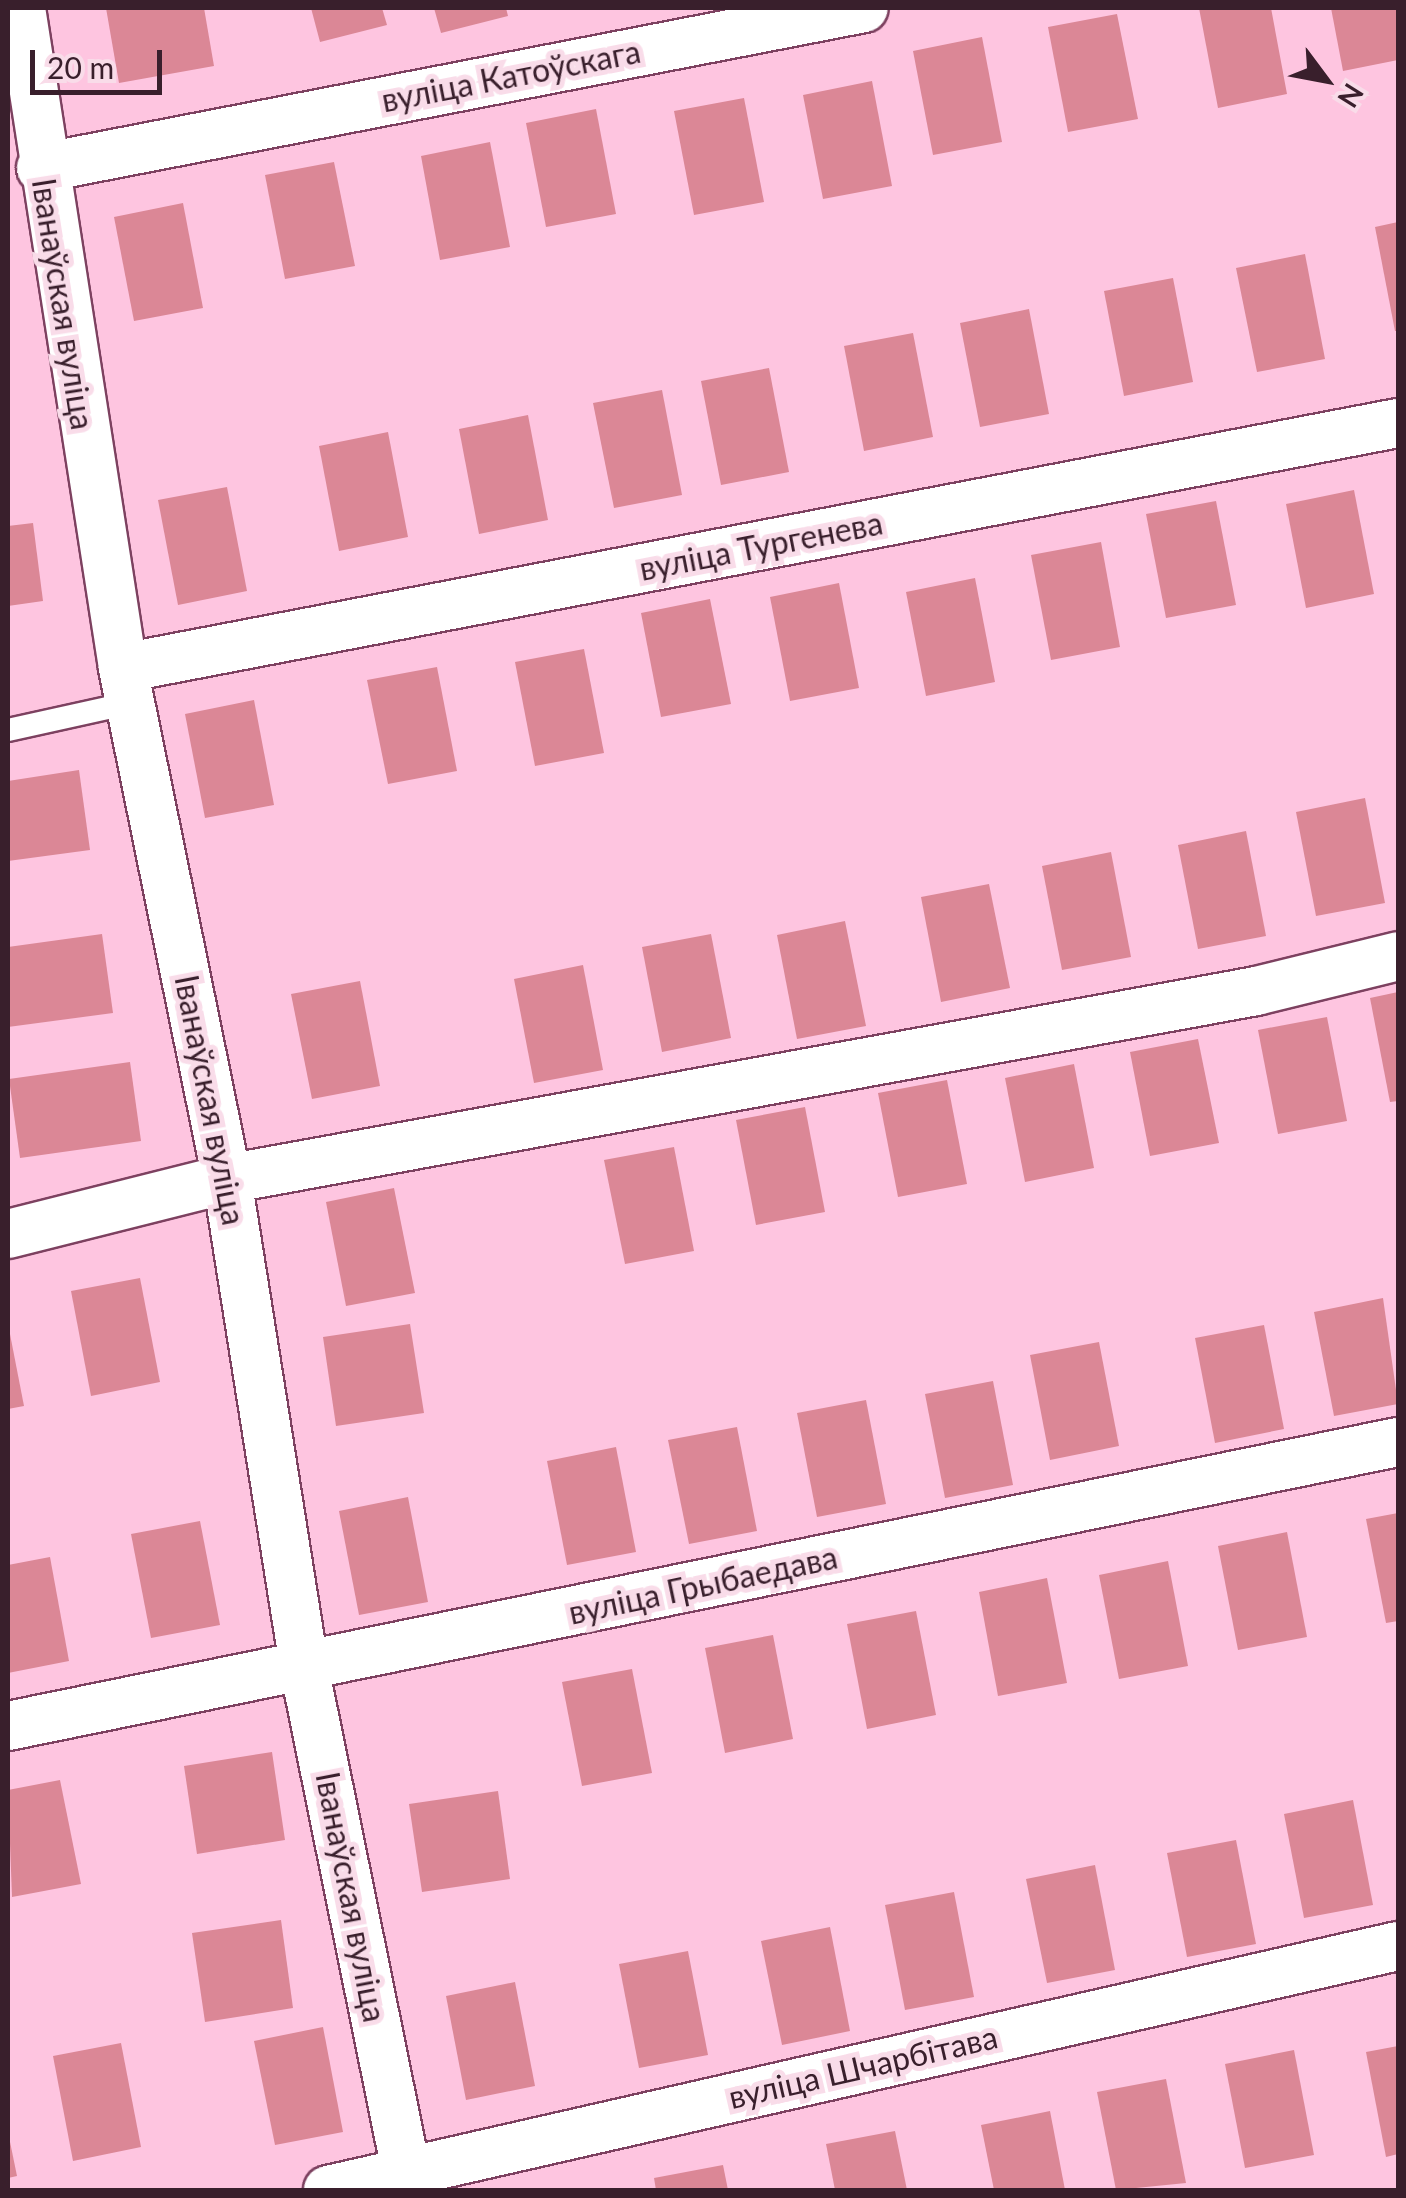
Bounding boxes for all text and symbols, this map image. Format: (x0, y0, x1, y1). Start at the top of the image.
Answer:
scale bar (35, 30, 168, 92)
north arrow (1276, 30, 1376, 130)
street label: вуліца Катоўскага (378, 32, 644, 120)
text: 20 m (47, 49, 114, 85)
text: N (1331, 78, 1372, 114)
street label: Іванаўская вуліца (24, 176, 102, 432)
street label: вуліца Тургенева (636, 504, 886, 588)
street label: Іванаўская вуліца (167, 972, 253, 1228)
street label: вуліца Грыбаедава (565, 1538, 841, 1632)
street label: Іванаўская вуліца (308, 1769, 394, 2025)
street label: вуліца Шчарбітава (725, 2017, 1001, 2117)

